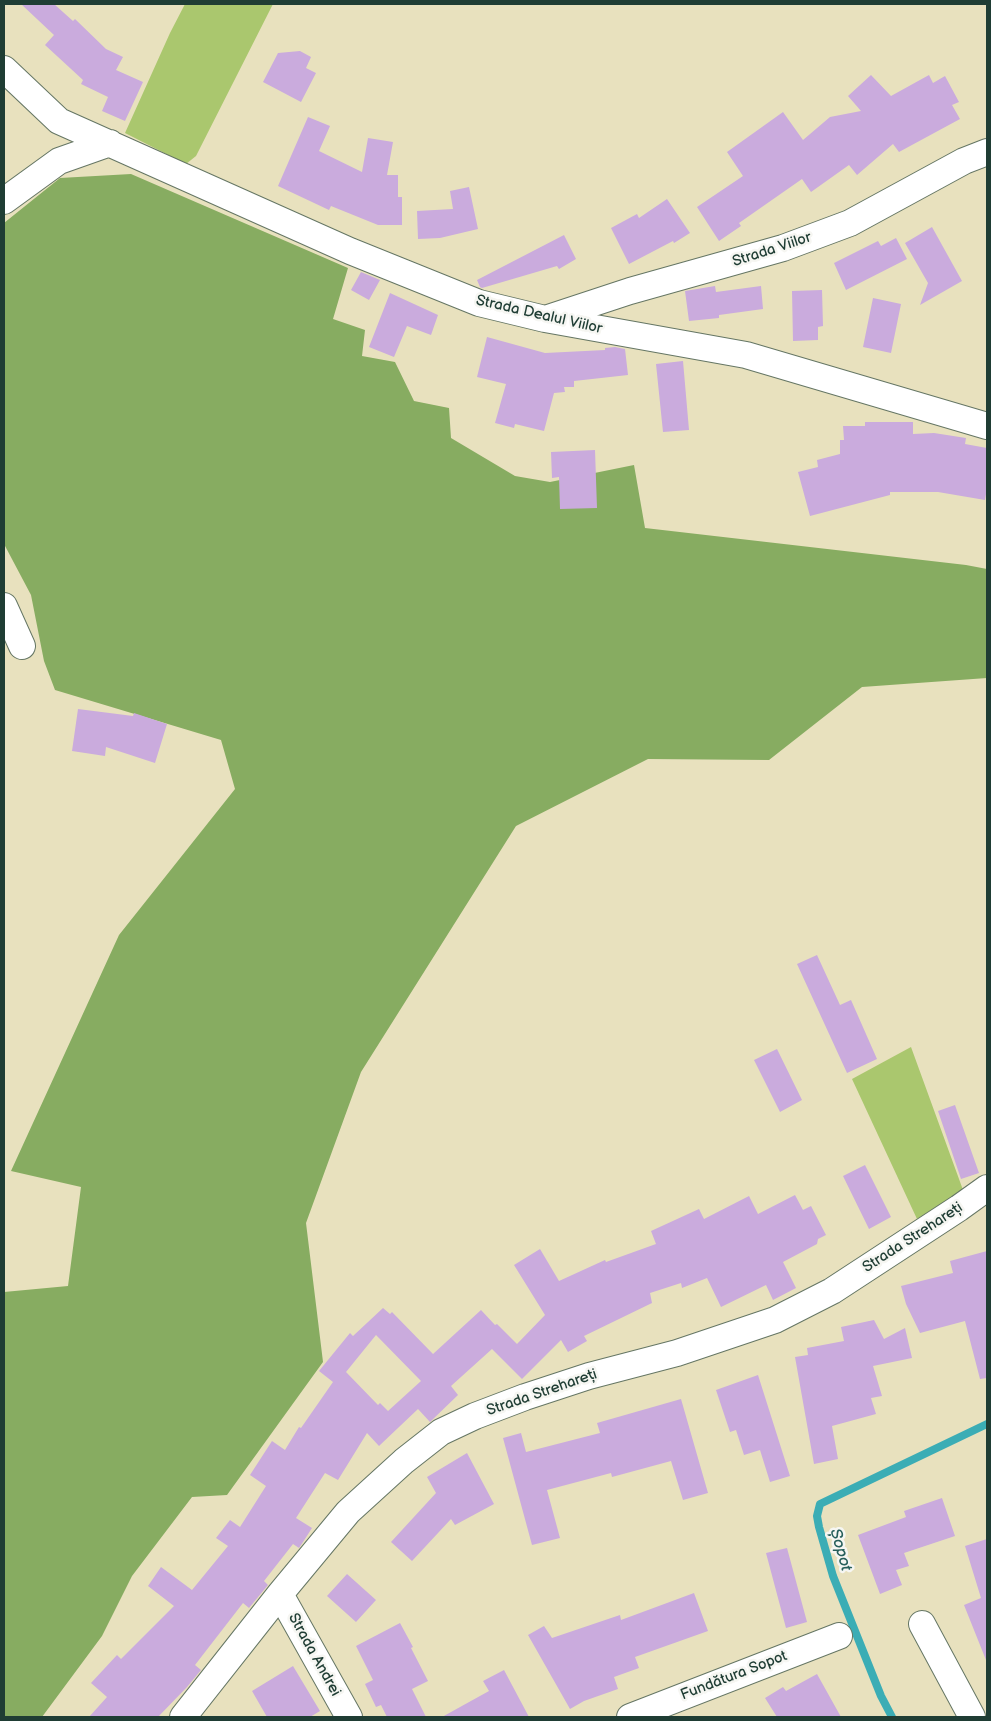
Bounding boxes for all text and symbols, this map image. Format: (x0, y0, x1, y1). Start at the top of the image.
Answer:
street label: Strada Viilor (730, 229, 814, 271)
street label: Strada Dealul Viilor (474, 292, 604, 338)
street label: Strada Strehareți (860, 1199, 966, 1277)
street label: Strada Strehareți (484, 1366, 600, 1420)
water label: Șopot (825, 1527, 855, 1573)
street label: Strada Andrei (284, 1610, 344, 1700)
street label: Fundătura Sopot (678, 1647, 790, 1705)

